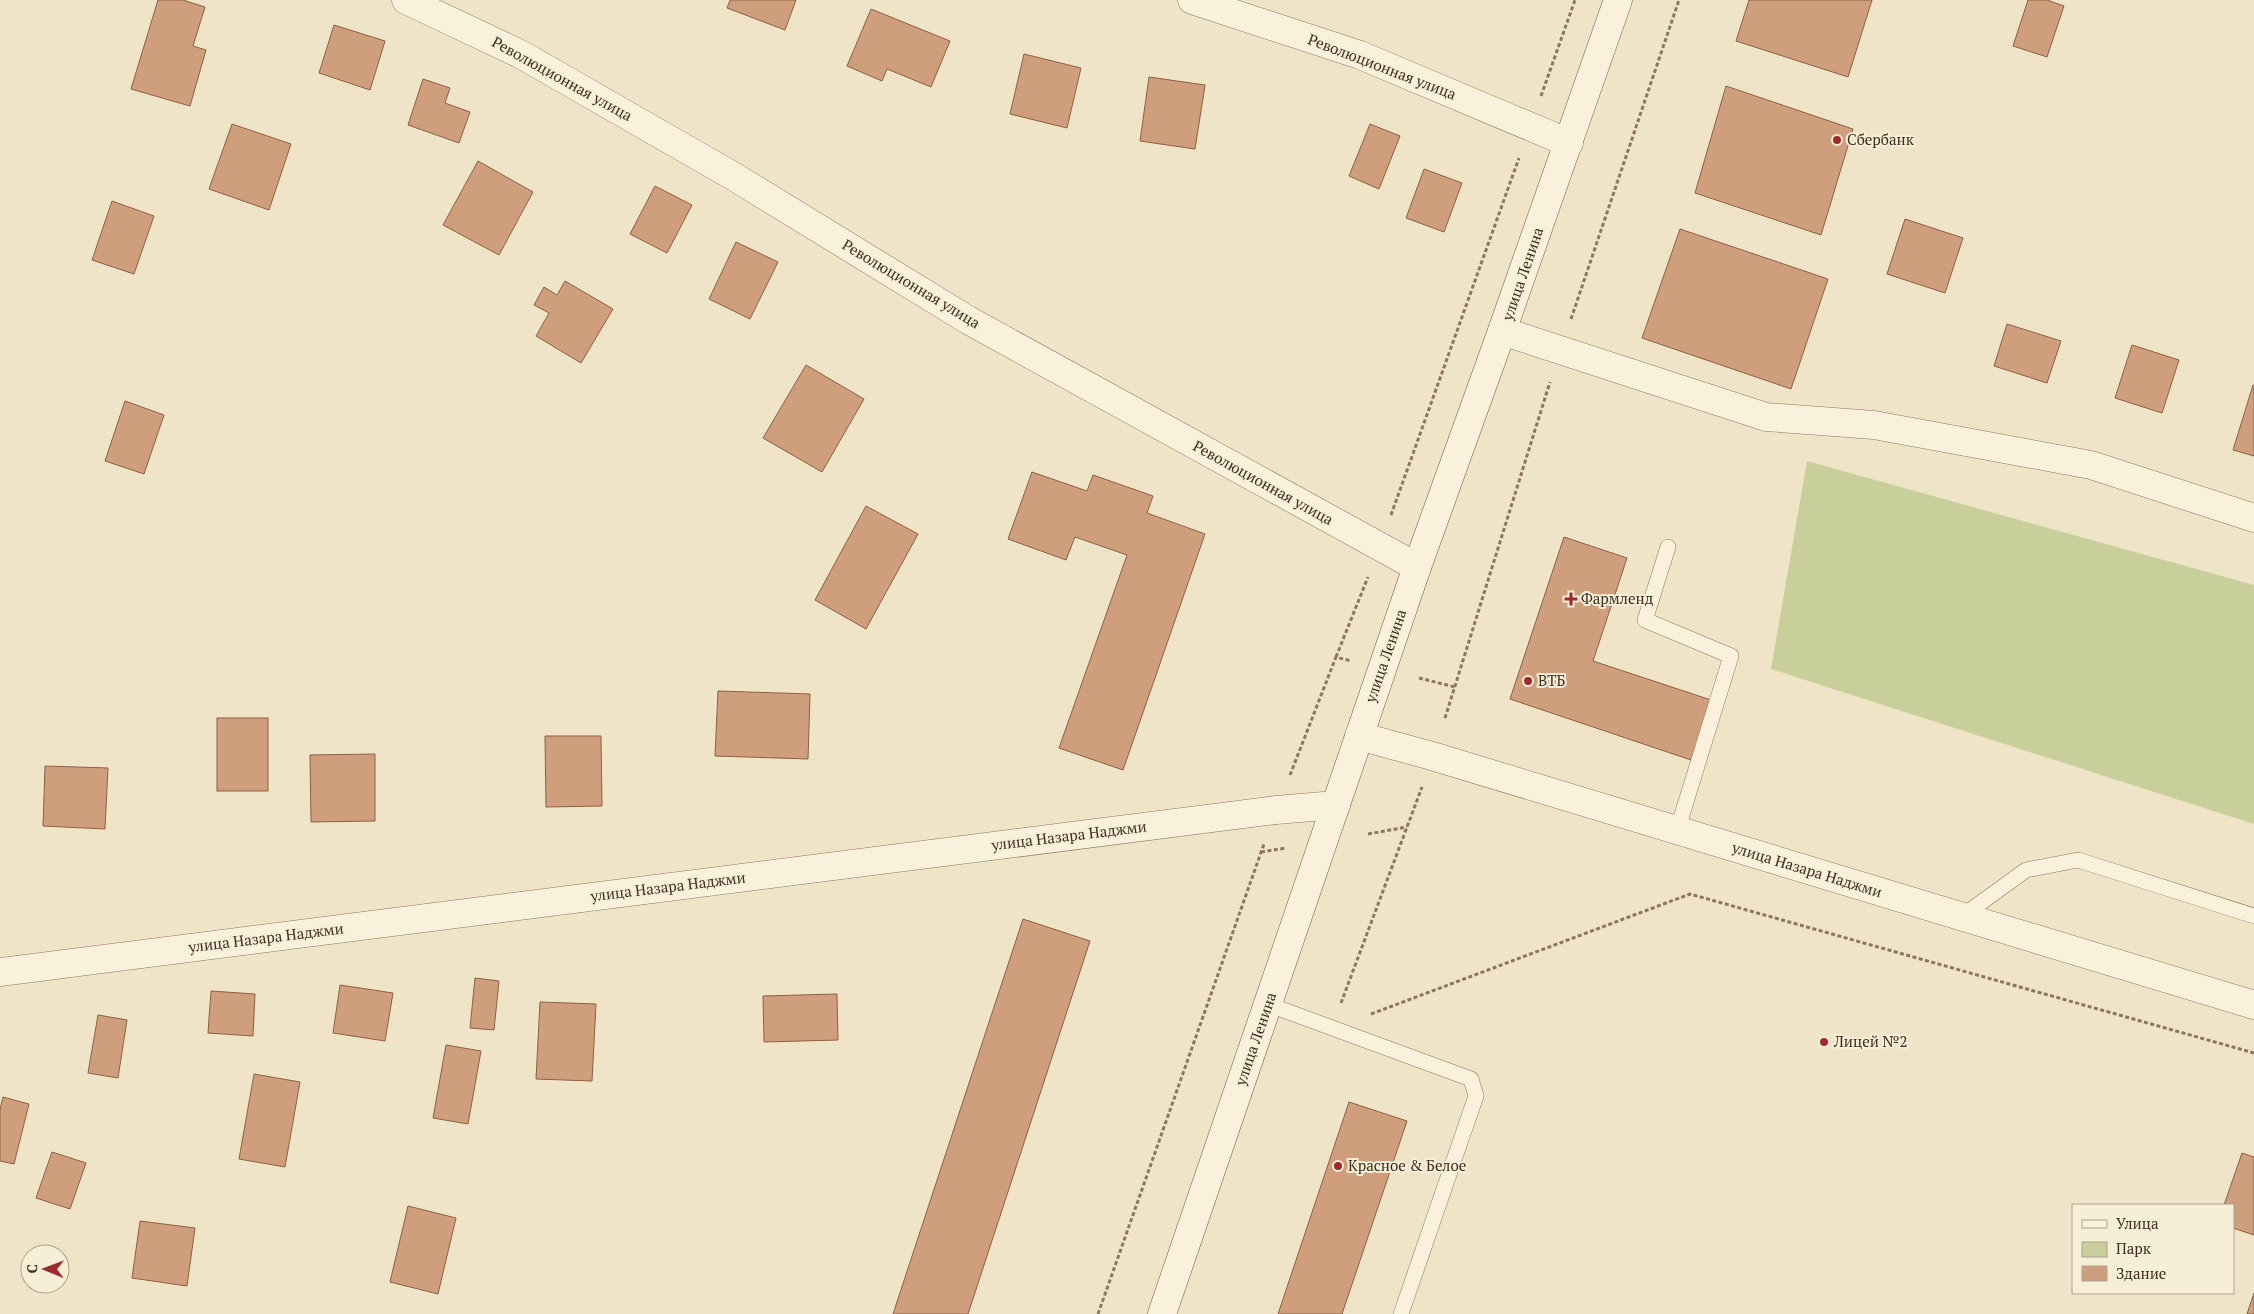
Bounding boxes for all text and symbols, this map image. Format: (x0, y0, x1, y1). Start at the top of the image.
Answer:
street label: Революционная улица (1305, 29, 1460, 104)
street label: Революционная улица (489, 31, 637, 125)
place label: Сбербанк (1847, 129, 1915, 149)
marker: Сбербанк (1831, 134, 1843, 146)
street label: улица Ленина (1496, 224, 1548, 324)
street label: Революционная улица (839, 234, 984, 332)
street label: Революционная улица (1190, 435, 1338, 529)
place label: Фармленд (1581, 588, 1654, 608)
marker: Фармленд (1565, 593, 1577, 605)
street label: улица Ленина (1359, 606, 1411, 706)
place label: ВТБ (1538, 670, 1566, 690)
marker: ВТБ (1522, 675, 1534, 687)
street label: улица Назара Наджми (989, 816, 1148, 855)
street label: улица Назара Наджми (1729, 836, 1885, 901)
street label: улица Назара Наджми (588, 867, 747, 906)
street label: улица Назара Наджми (186, 918, 345, 957)
street label: улица Ленина (1229, 989, 1281, 1089)
place label: Лицей №2 (1833, 1031, 1908, 1051)
marker: Лицей №2 (1818, 1036, 1830, 1048)
place label: Красное & Белое (1348, 1155, 1466, 1175)
marker: Красное & Белое (1332, 1160, 1344, 1172)
legend (2072, 1204, 2234, 1294)
text: Улица (2116, 1213, 2159, 1233)
text: Парк (2116, 1238, 2152, 1258)
north arrow (20, 1244, 70, 1294)
text: Здание (2116, 1263, 2166, 1283)
text: С (22, 1264, 41, 1273)

